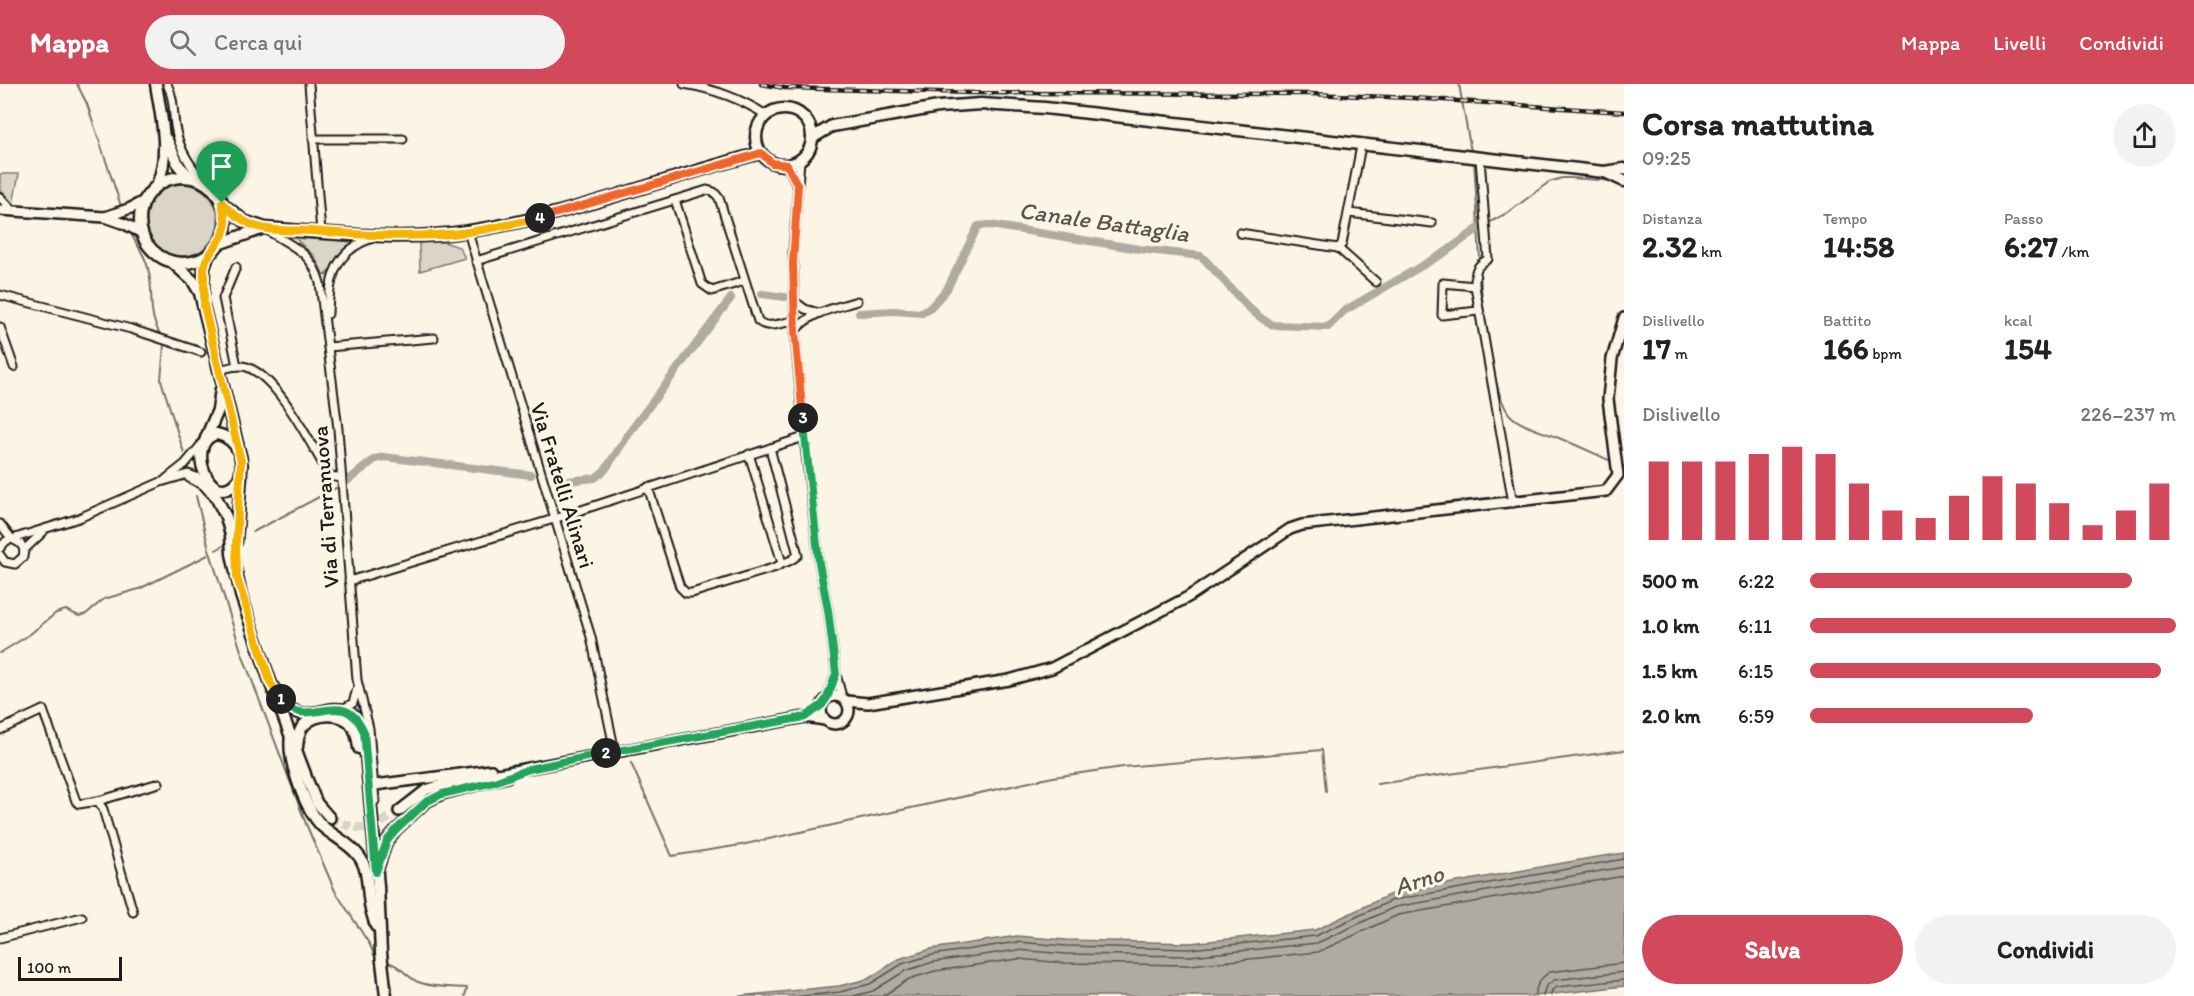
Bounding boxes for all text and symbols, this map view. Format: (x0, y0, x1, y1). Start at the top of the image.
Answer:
search box (145, 15, 565, 69)
text: Mappa (30, 25, 109, 59)
icon: search (166, 26, 199, 59)
text: Cerca qui (214, 29, 302, 56)
text: Mappa (1901, 30, 1960, 55)
text: Livelli (1993, 30, 2046, 55)
text: Condividi (2079, 30, 2164, 55)
text: Corsa mattutina (1642, 104, 1874, 143)
button: share (2113, 104, 2176, 167)
pin (196, 141, 247, 203)
text: 09:25 (1642, 146, 1691, 170)
icon: arrive (205, 150, 238, 183)
water label: Canale Battaglia (1017, 195, 1192, 248)
pin: 4 (525, 203, 555, 233)
text: 4 (535, 208, 545, 227)
text: Distanza (1642, 209, 1702, 228)
text: Tempo (1823, 209, 1868, 228)
text: Passo (2004, 209, 2043, 228)
text: 2.32 (1642, 228, 1697, 265)
text: 14:58 (1823, 228, 1895, 265)
text: 6:27 (2004, 228, 2058, 265)
text: km (1697, 242, 1722, 261)
text: /km (2058, 242, 2089, 261)
text: Dislivello (1642, 311, 1705, 330)
text: Battito (1823, 311, 1871, 330)
text: kcal (2004, 311, 2032, 330)
text: 17 (1642, 330, 1671, 367)
text: 166 (1823, 330, 1869, 367)
text: 154 (2004, 330, 2052, 367)
text: m (1671, 344, 1688, 363)
text: bpm (1869, 344, 1902, 363)
street label: Via Fratelli Alinari (524, 399, 601, 571)
text: Dislivello (1642, 402, 1721, 426)
text: 226–237 m (2081, 402, 2176, 426)
pin: 3 (788, 403, 818, 433)
text: 3 (799, 408, 807, 427)
street label: Via di Terranuova (306, 425, 345, 589)
text: 500 m (1642, 569, 1698, 593)
text: 6:22 (1738, 569, 1775, 593)
text: 1.0 km (1642, 614, 1699, 638)
text: 6:11 (1738, 614, 1772, 638)
text: 1.5 km (1642, 659, 1698, 683)
text: 6:15 (1738, 659, 1773, 683)
pin: 1 (266, 684, 296, 714)
text: 1 (277, 689, 285, 708)
text: 2.0 km (1642, 704, 1701, 728)
text: 6:59 (1738, 704, 1774, 728)
pin: 2 (591, 738, 621, 768)
text: 2 (602, 743, 610, 762)
water label: Arno (1391, 858, 1448, 901)
button: Salva (1642, 915, 1903, 984)
button: Condividi (1915, 915, 2176, 984)
scale bar (18, 954, 122, 982)
text: 100 m (27, 958, 71, 977)

